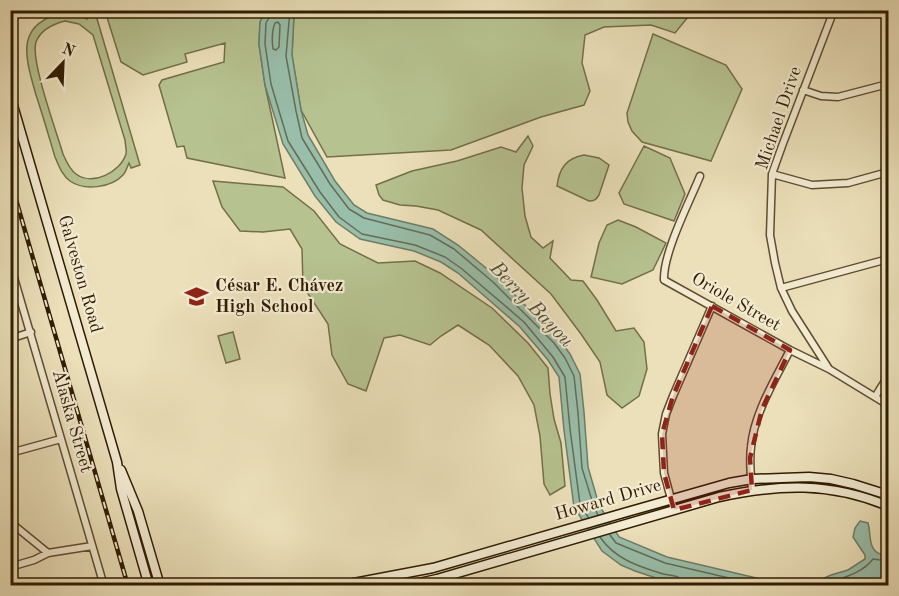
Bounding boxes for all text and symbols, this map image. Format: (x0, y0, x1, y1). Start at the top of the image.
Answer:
north arrow (33, 33, 93, 93)
text: N (59, 41, 78, 61)
street label: Michael Drive (753, 64, 805, 172)
street label: Galveston Road (55, 213, 105, 335)
water label: Berry Bayou (485, 258, 577, 352)
street label: Oriole Street (688, 269, 784, 335)
place label: César E. Chávez High School (215, 277, 343, 316)
school or university icon: César E. Chávez High School (184, 283, 210, 309)
street label: Alaska Street (49, 367, 95, 475)
street label: Howard Drive (553, 476, 663, 524)

